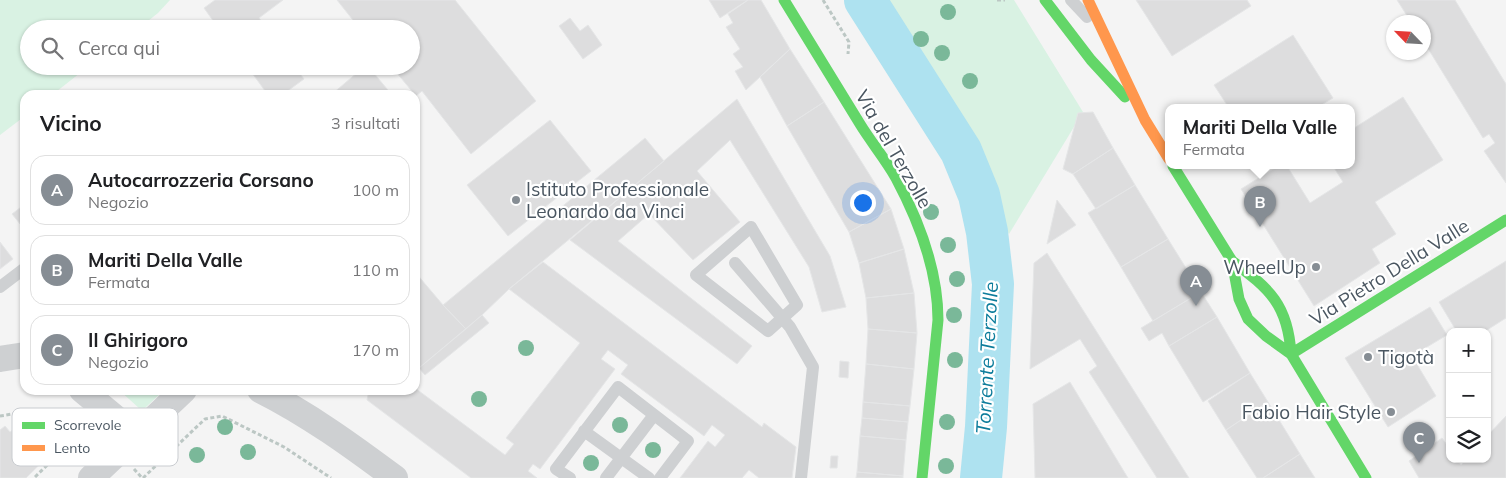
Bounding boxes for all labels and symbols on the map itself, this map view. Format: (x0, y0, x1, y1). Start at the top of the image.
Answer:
north arrow (1386, 15, 1431, 60)
street label: Via del Terzolle (850, 86, 938, 212)
place label: Istituto Professionale Leonardo da Vinci (526, 177, 709, 223)
pin: B (1244, 186, 1276, 227)
your location (850, 190, 876, 216)
marker: Istituto Professionale Leonardo da Vinci (510, 194, 522, 206)
street label: Via Pietro Della Valle (1305, 213, 1473, 331)
place label: WheelUp (1223, 255, 1306, 279)
marker: WheelUp (1310, 261, 1322, 273)
pin: A (1180, 265, 1212, 306)
water label: Torrente Terzolle (970, 281, 1003, 435)
place label: Tigotà (1378, 345, 1434, 369)
marker: Tigotà (1362, 351, 1374, 363)
place label: Fabio Hair Style (1242, 400, 1381, 424)
marker: Fabio Hair Style (1385, 406, 1397, 418)
legend (12, 408, 178, 466)
text: Scorrevole (54, 416, 121, 434)
pin: C (1403, 422, 1435, 463)
text: Lento (54, 439, 90, 457)

